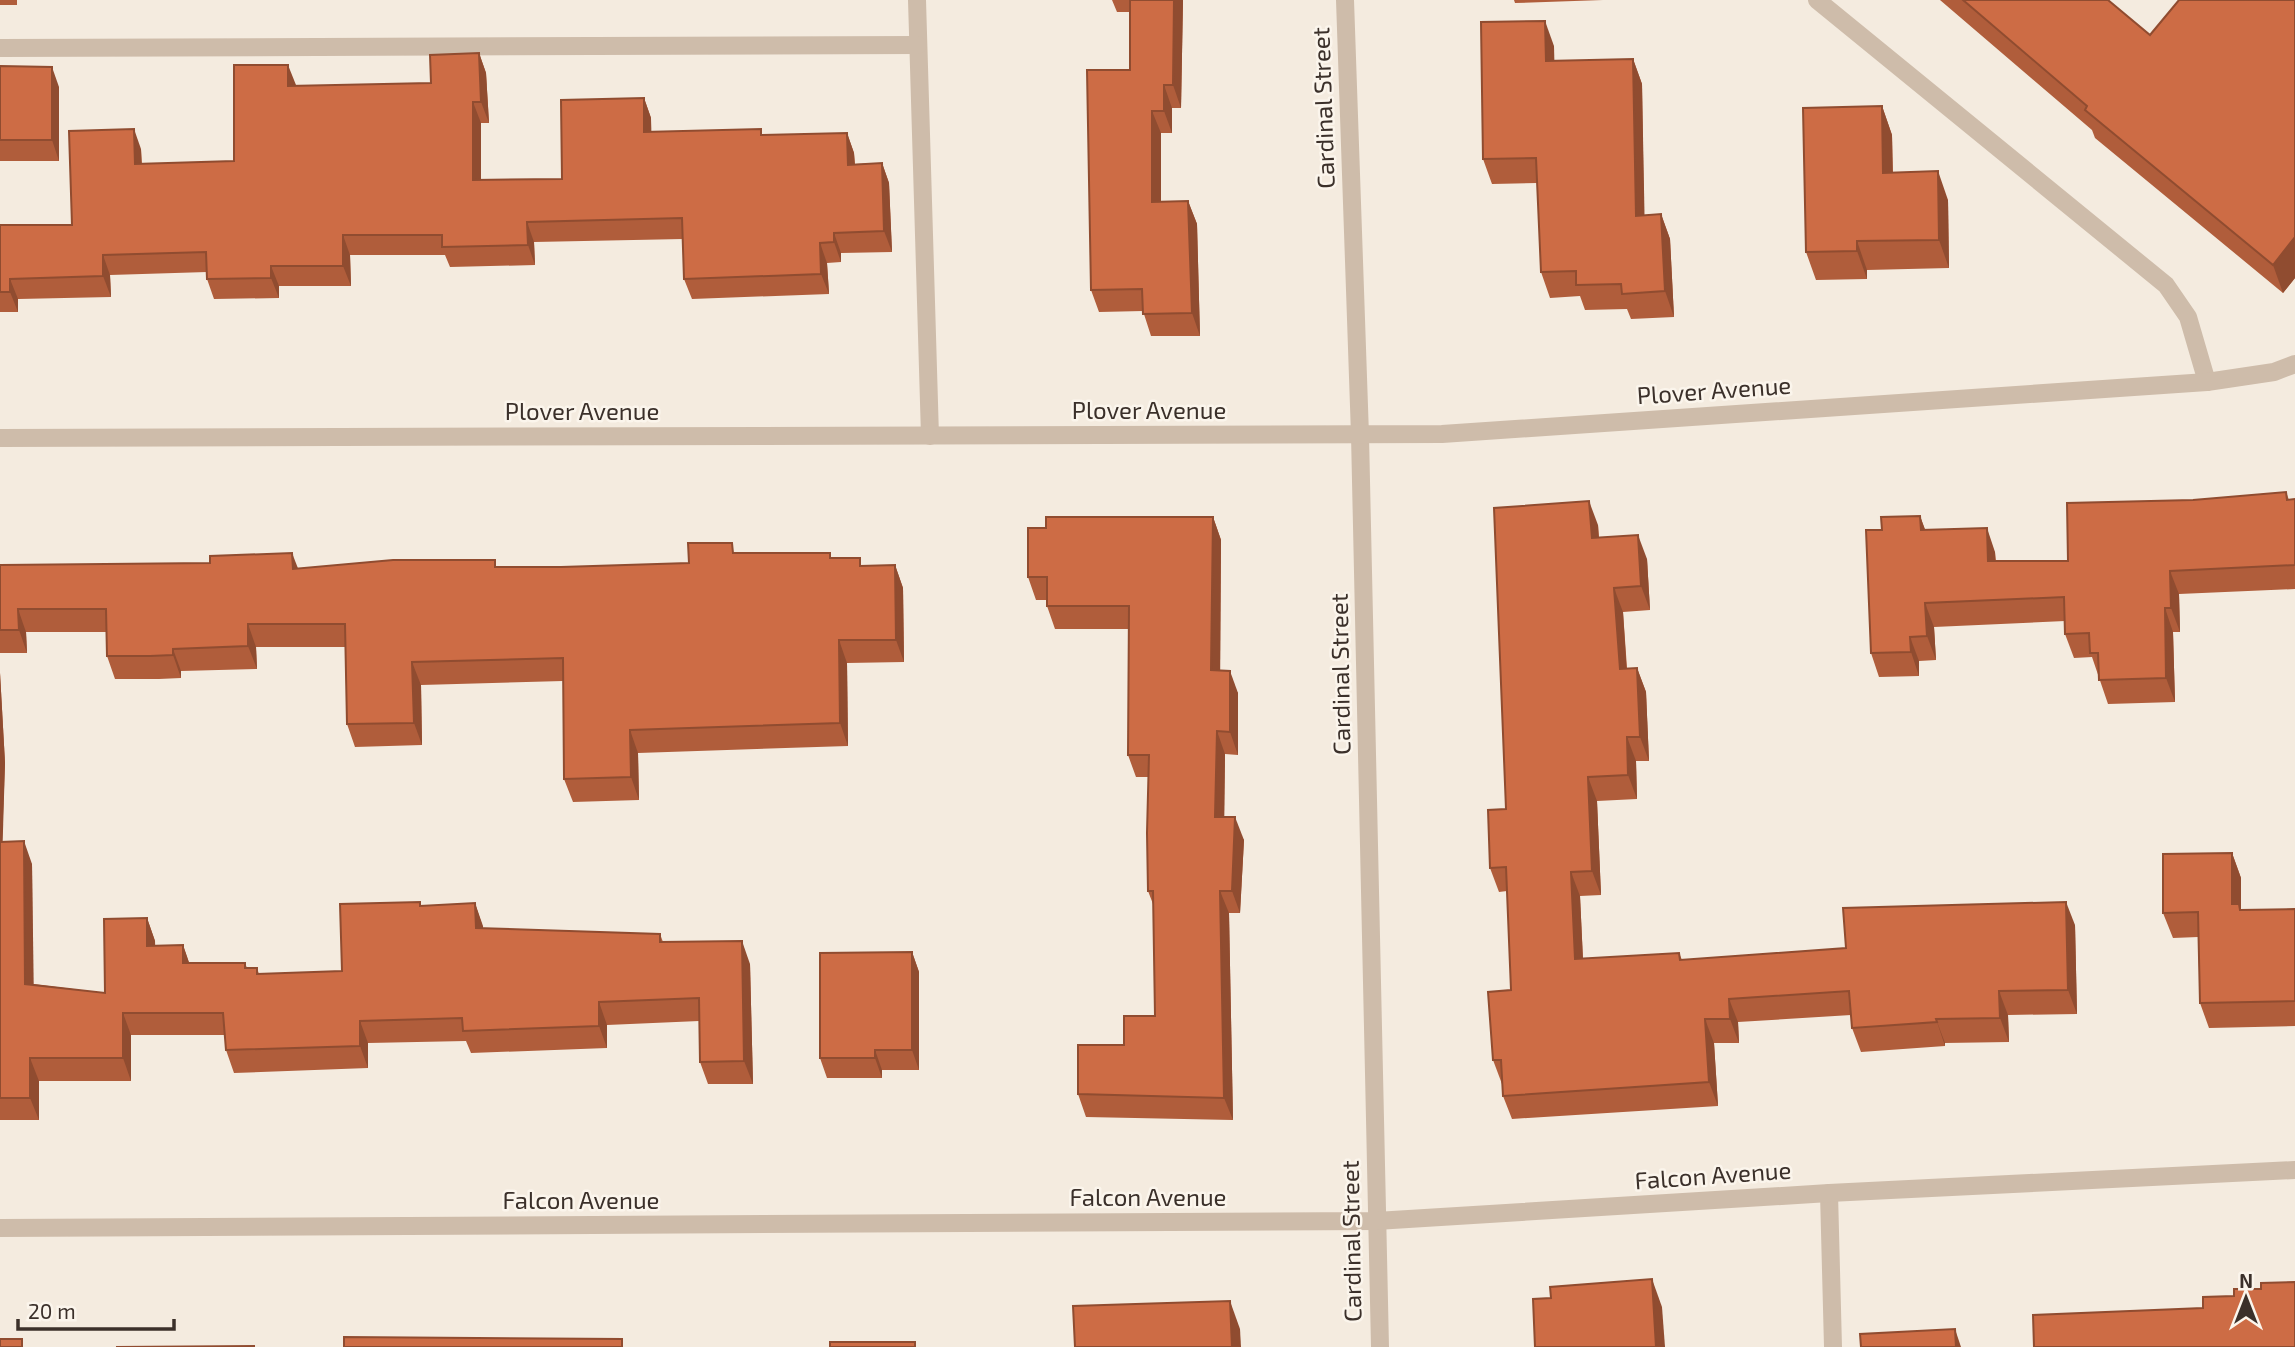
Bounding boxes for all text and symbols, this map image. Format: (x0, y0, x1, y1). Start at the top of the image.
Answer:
street label: Cardinal Street (1305, 27, 1340, 189)
street label: Plover Avenue (1636, 370, 1792, 409)
street label: Plover Avenue (1072, 395, 1226, 424)
street label: Plover Avenue (505, 396, 659, 425)
street label: Cardinal Street (1324, 593, 1355, 755)
street label: Falcon Avenue (1634, 1155, 1792, 1194)
street label: Cardinal Street (1335, 1160, 1366, 1322)
street label: Falcon Avenue (1069, 1182, 1227, 1211)
street label: Falcon Avenue (502, 1185, 660, 1214)
north arrow (2211, 1263, 2281, 1333)
text: N (2239, 1269, 2253, 1292)
scale bar (18, 1288, 173, 1332)
text: 20 m (28, 1298, 76, 1323)

